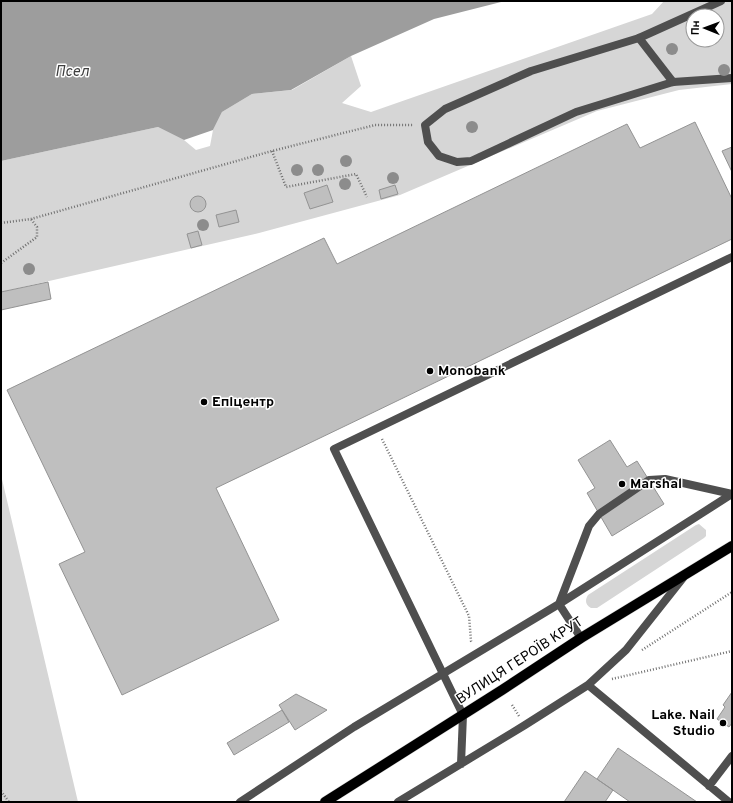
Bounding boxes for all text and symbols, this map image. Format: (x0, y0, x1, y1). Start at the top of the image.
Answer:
north arrow (685, 8, 725, 48)
text: Пн (689, 20, 703, 35)
water label: Псел (55, 63, 89, 82)
place label: Monobank (438, 363, 506, 380)
marker: Monobank (425, 366, 435, 376)
place label: Епіцентр (212, 394, 274, 411)
marker: Епіцентр (199, 397, 209, 407)
place label: Marshal (630, 476, 682, 493)
marker: Marshal (617, 479, 627, 489)
street label: ВУЛИЦЯ ГЕРОЇВ КРУТ (453, 613, 587, 708)
place label: Lake. Nail Studio (651, 707, 715, 740)
marker: Lake. Nail Studio (718, 718, 728, 728)

